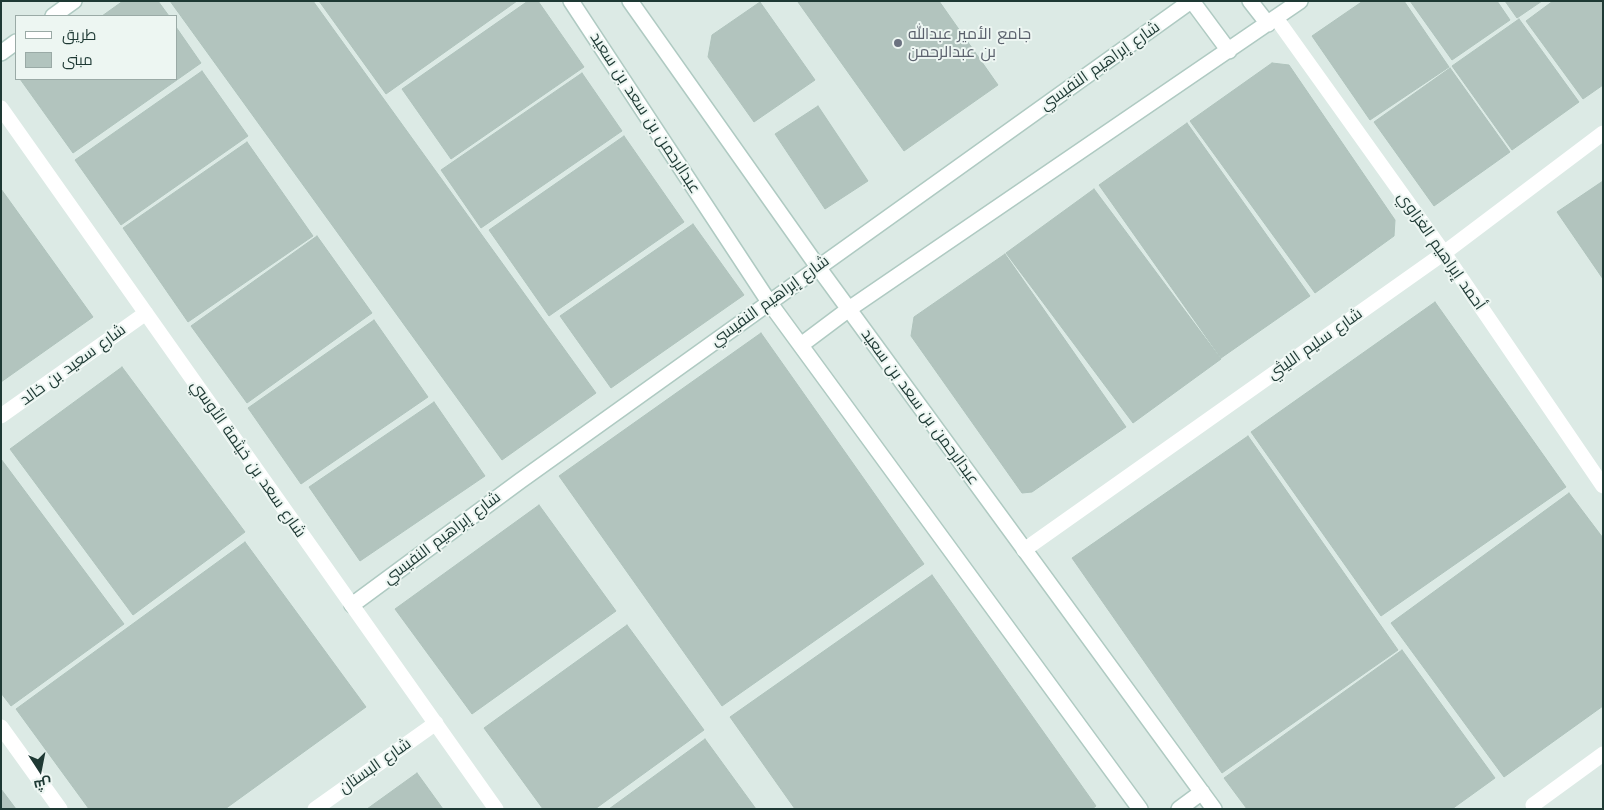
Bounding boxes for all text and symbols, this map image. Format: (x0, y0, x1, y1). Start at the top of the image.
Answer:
legend (15, 15, 178, 80)
street label: شارع إبراهيم النفيسي (1036, 17, 1164, 115)
place label: جامع الأمير عبدالله بن عبدالرحمن (908, 24, 1031, 62)
text: طريق (62, 26, 96, 44)
street label: عبدالرحمن بن سعد بن سعيد (586, 29, 704, 197)
marker: جامع الأمير عبدالله بن عبدالرحمن (892, 37, 904, 49)
text: مبنى (62, 51, 93, 69)
street label: أحمد إبراهيم الغزاوي (1393, 188, 1489, 314)
street label: شارع إبراهيم النفيسي (707, 251, 833, 351)
street label: شارع سليم الليثي (1264, 304, 1366, 384)
street label: شارع سعيد بن خالد (16, 320, 130, 410)
street label: عبدالرحمن بن سعد بن سعيد (857, 325, 983, 489)
street label: شارع سعد بن خيثمة الأوسي (186, 377, 310, 541)
street label: شارع إبراهيم النفيسي (379, 488, 505, 588)
street label: شارع البستان (335, 734, 415, 798)
north arrow (15, 745, 65, 795)
text: ش (33, 775, 53, 794)

